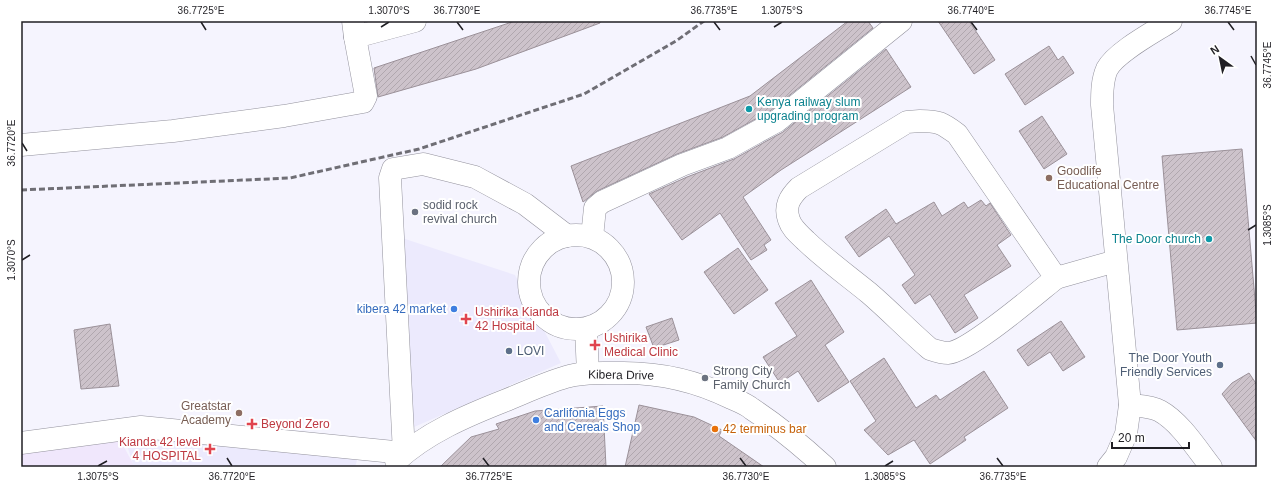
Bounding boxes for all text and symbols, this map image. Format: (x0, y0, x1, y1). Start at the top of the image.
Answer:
text: 36.7725°E (178, 5, 225, 16)
text: 1.3070°S (368, 5, 410, 16)
text: 36.7730°E (434, 5, 481, 16)
text: 36.7735°E (691, 5, 738, 16)
text: 1.3075°S (761, 5, 803, 16)
text: 36.7740°E (948, 5, 995, 16)
text: 36.7745°E (1205, 5, 1252, 16)
north arrow (1200, 38, 1240, 78)
text: 36.7745°E (1262, 41, 1273, 88)
text: N (1208, 42, 1221, 57)
place label: Kenya railway slum upgrading program (757, 95, 860, 123)
marker: Kenya railway slum upgrading program (744, 104, 754, 114)
text: 36.7720°E (6, 119, 17, 166)
place label: Goodlife Educational Centre (1057, 164, 1159, 192)
marker: Goodlife Educational Centre (1044, 173, 1054, 183)
place label: sodid rock revival church (423, 198, 497, 226)
text: 1.3085°S (1262, 204, 1273, 246)
marker: sodid rock revival church (410, 207, 420, 217)
place label: The Door church (1112, 232, 1201, 246)
marker: The Door church (1204, 234, 1214, 244)
text: 1.3070°S (6, 239, 17, 281)
place label: kibera 42 market (357, 302, 447, 316)
marker: kibera 42 market (449, 304, 459, 314)
place label: Ushirika Kianda 42 Hospital (475, 305, 559, 333)
marker: Ushirika Kianda 42 Hospital (460, 313, 472, 325)
place label: Ushirika Medical Clinic (604, 331, 678, 359)
marker: Ushirika Medical Clinic (589, 339, 601, 351)
place label: LOVI (517, 344, 544, 358)
marker: LOVI (504, 346, 514, 356)
place label: The Door Youth Friendly Services (1120, 351, 1212, 379)
marker: The Door Youth Friendly Services (1215, 360, 1225, 370)
place label: Strong City Family Church (713, 364, 790, 392)
street label: Kibera Drive (588, 367, 654, 383)
marker: Strong City Family Church (700, 373, 710, 383)
place label: Greatstar Academy (181, 399, 231, 427)
place label: Carlifonia Eggs and Cereals Shop (544, 406, 640, 434)
marker: Greatstar Academy (234, 408, 244, 418)
marker: Carlifonia Eggs and Cereals Shop (531, 415, 541, 425)
place label: Beyond Zero (261, 417, 330, 431)
marker: Beyond Zero (246, 418, 258, 430)
place label: 42 terminus bar (723, 422, 806, 436)
marker: 42 terminus bar (710, 424, 720, 434)
scale bar (1112, 424, 1189, 450)
text: 20 m (1118, 431, 1145, 445)
place label: Kianda 42 level 4 HOSPITAL (119, 435, 201, 463)
marker: Kianda 42 level 4 HOSPITAL (204, 443, 216, 455)
text: 1.3075°S (77, 471, 119, 482)
text: 36.7720°E (209, 471, 256, 482)
text: 36.7725°E (466, 471, 513, 482)
text: 36.7730°E (723, 471, 770, 482)
text: 1.3085°S (864, 471, 906, 482)
text: 36.7735°E (980, 471, 1027, 482)

